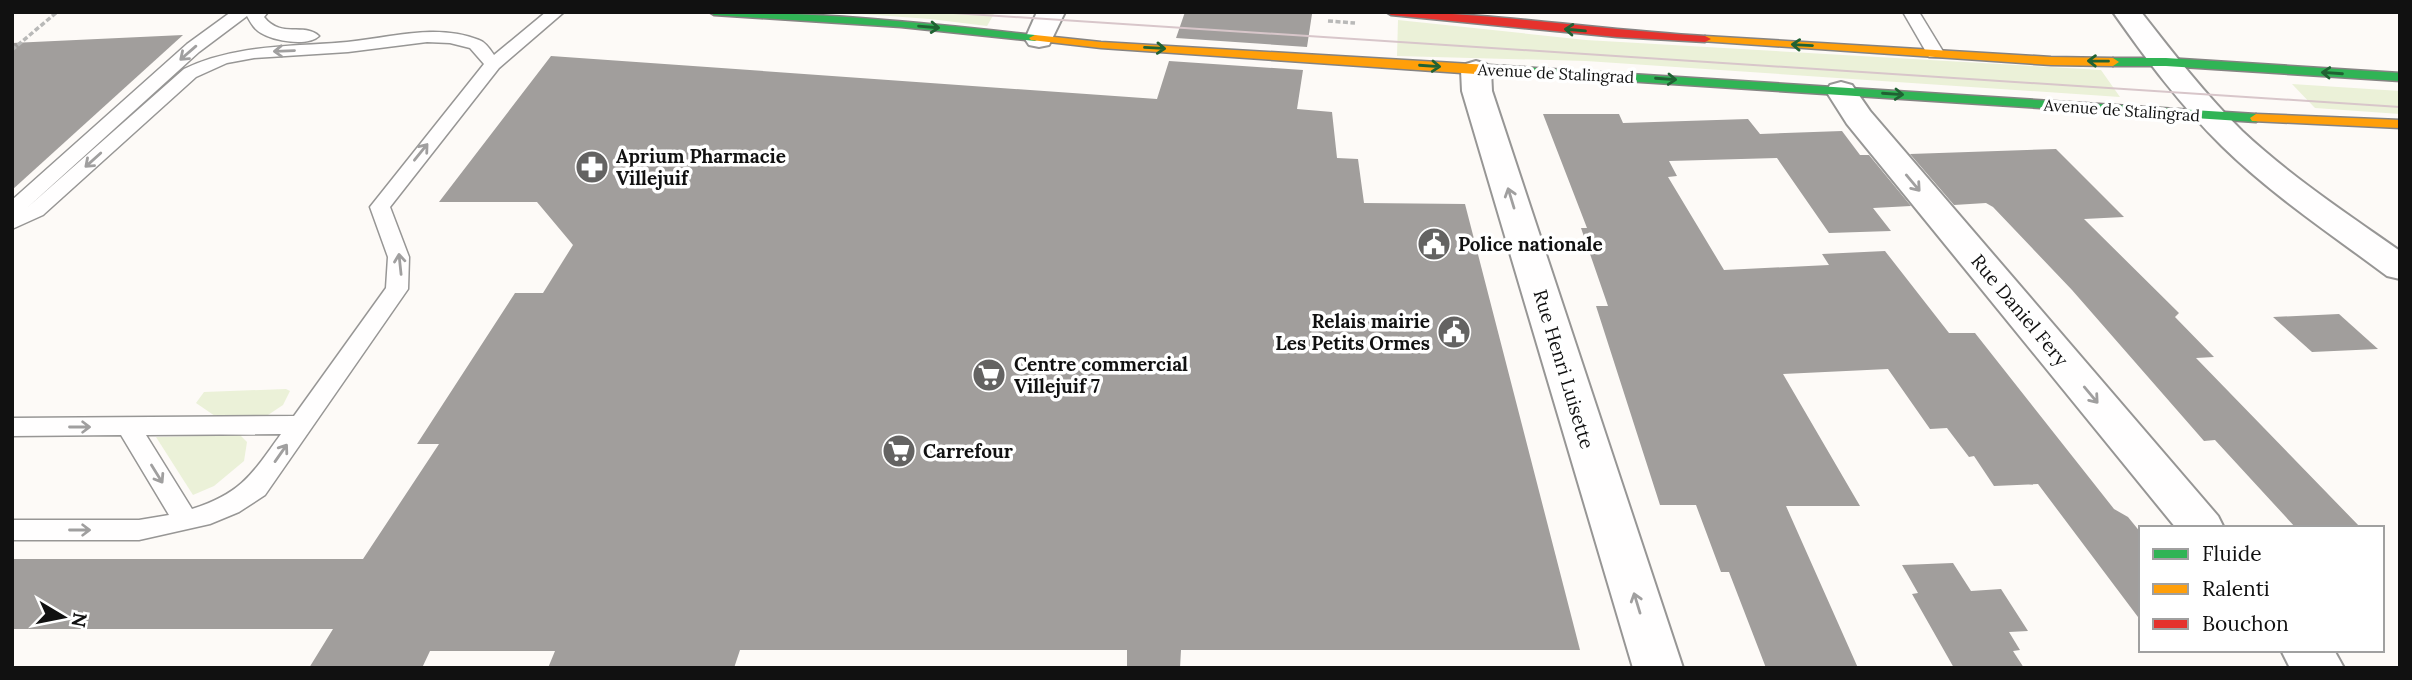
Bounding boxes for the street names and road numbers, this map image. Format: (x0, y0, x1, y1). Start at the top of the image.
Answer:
street label: Avenue de Stalingrad (1476, 59, 1635, 87)
street label: Avenue de Stalingrad (2042, 94, 2201, 125)
street label: Rue Daniel Fery (1966, 249, 2074, 371)
street label: Rue Henri Luisette (1528, 287, 1600, 451)

